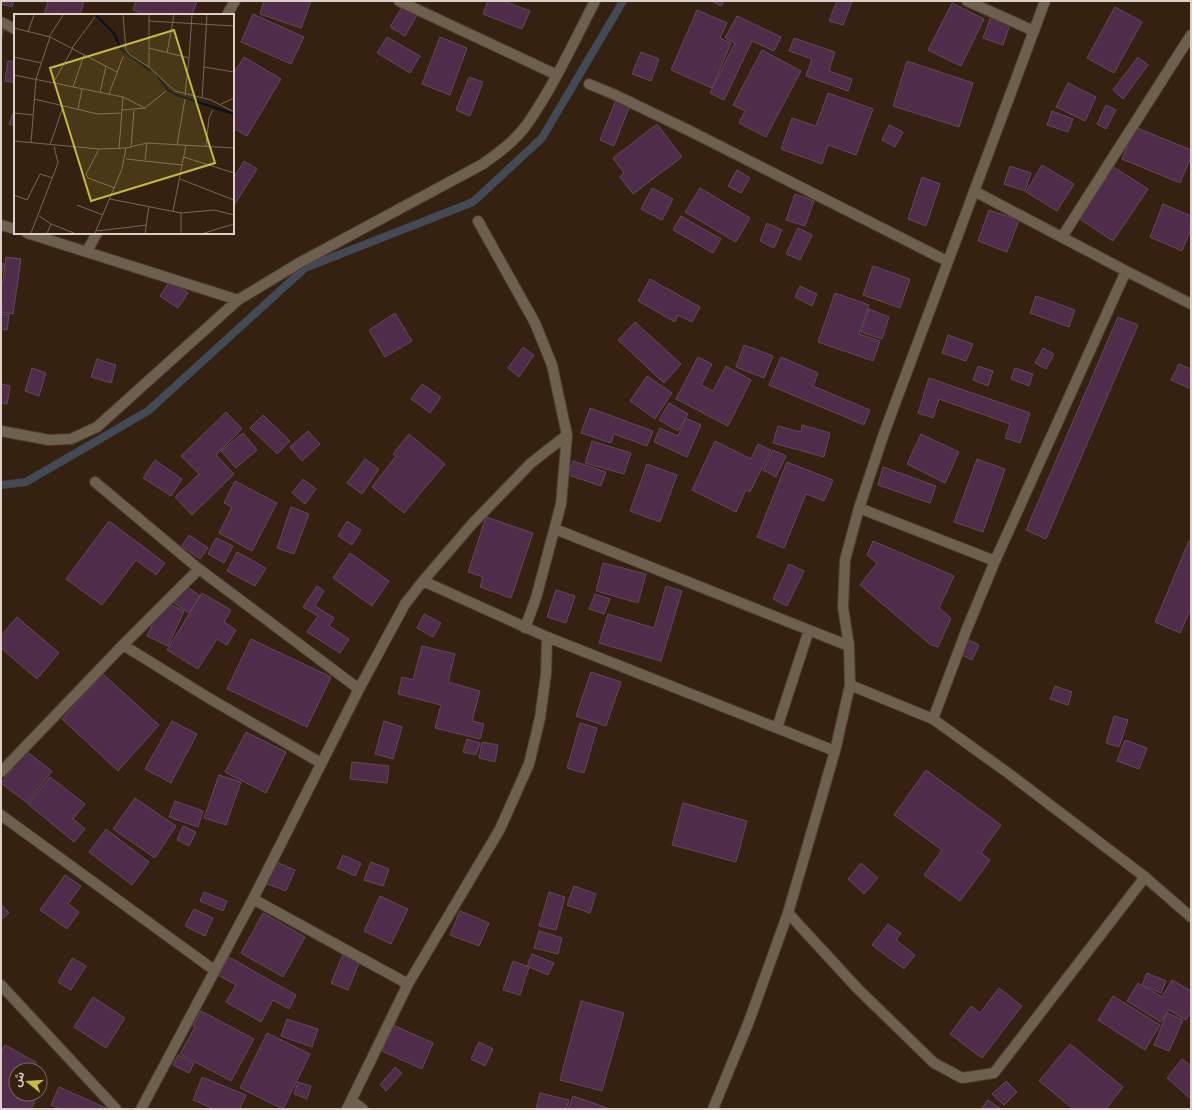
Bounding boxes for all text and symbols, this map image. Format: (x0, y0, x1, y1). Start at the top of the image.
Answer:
inset map (14, 14, 234, 234)
north arrow (8, 1062, 48, 1102)
text: ش (10, 1070, 27, 1088)

